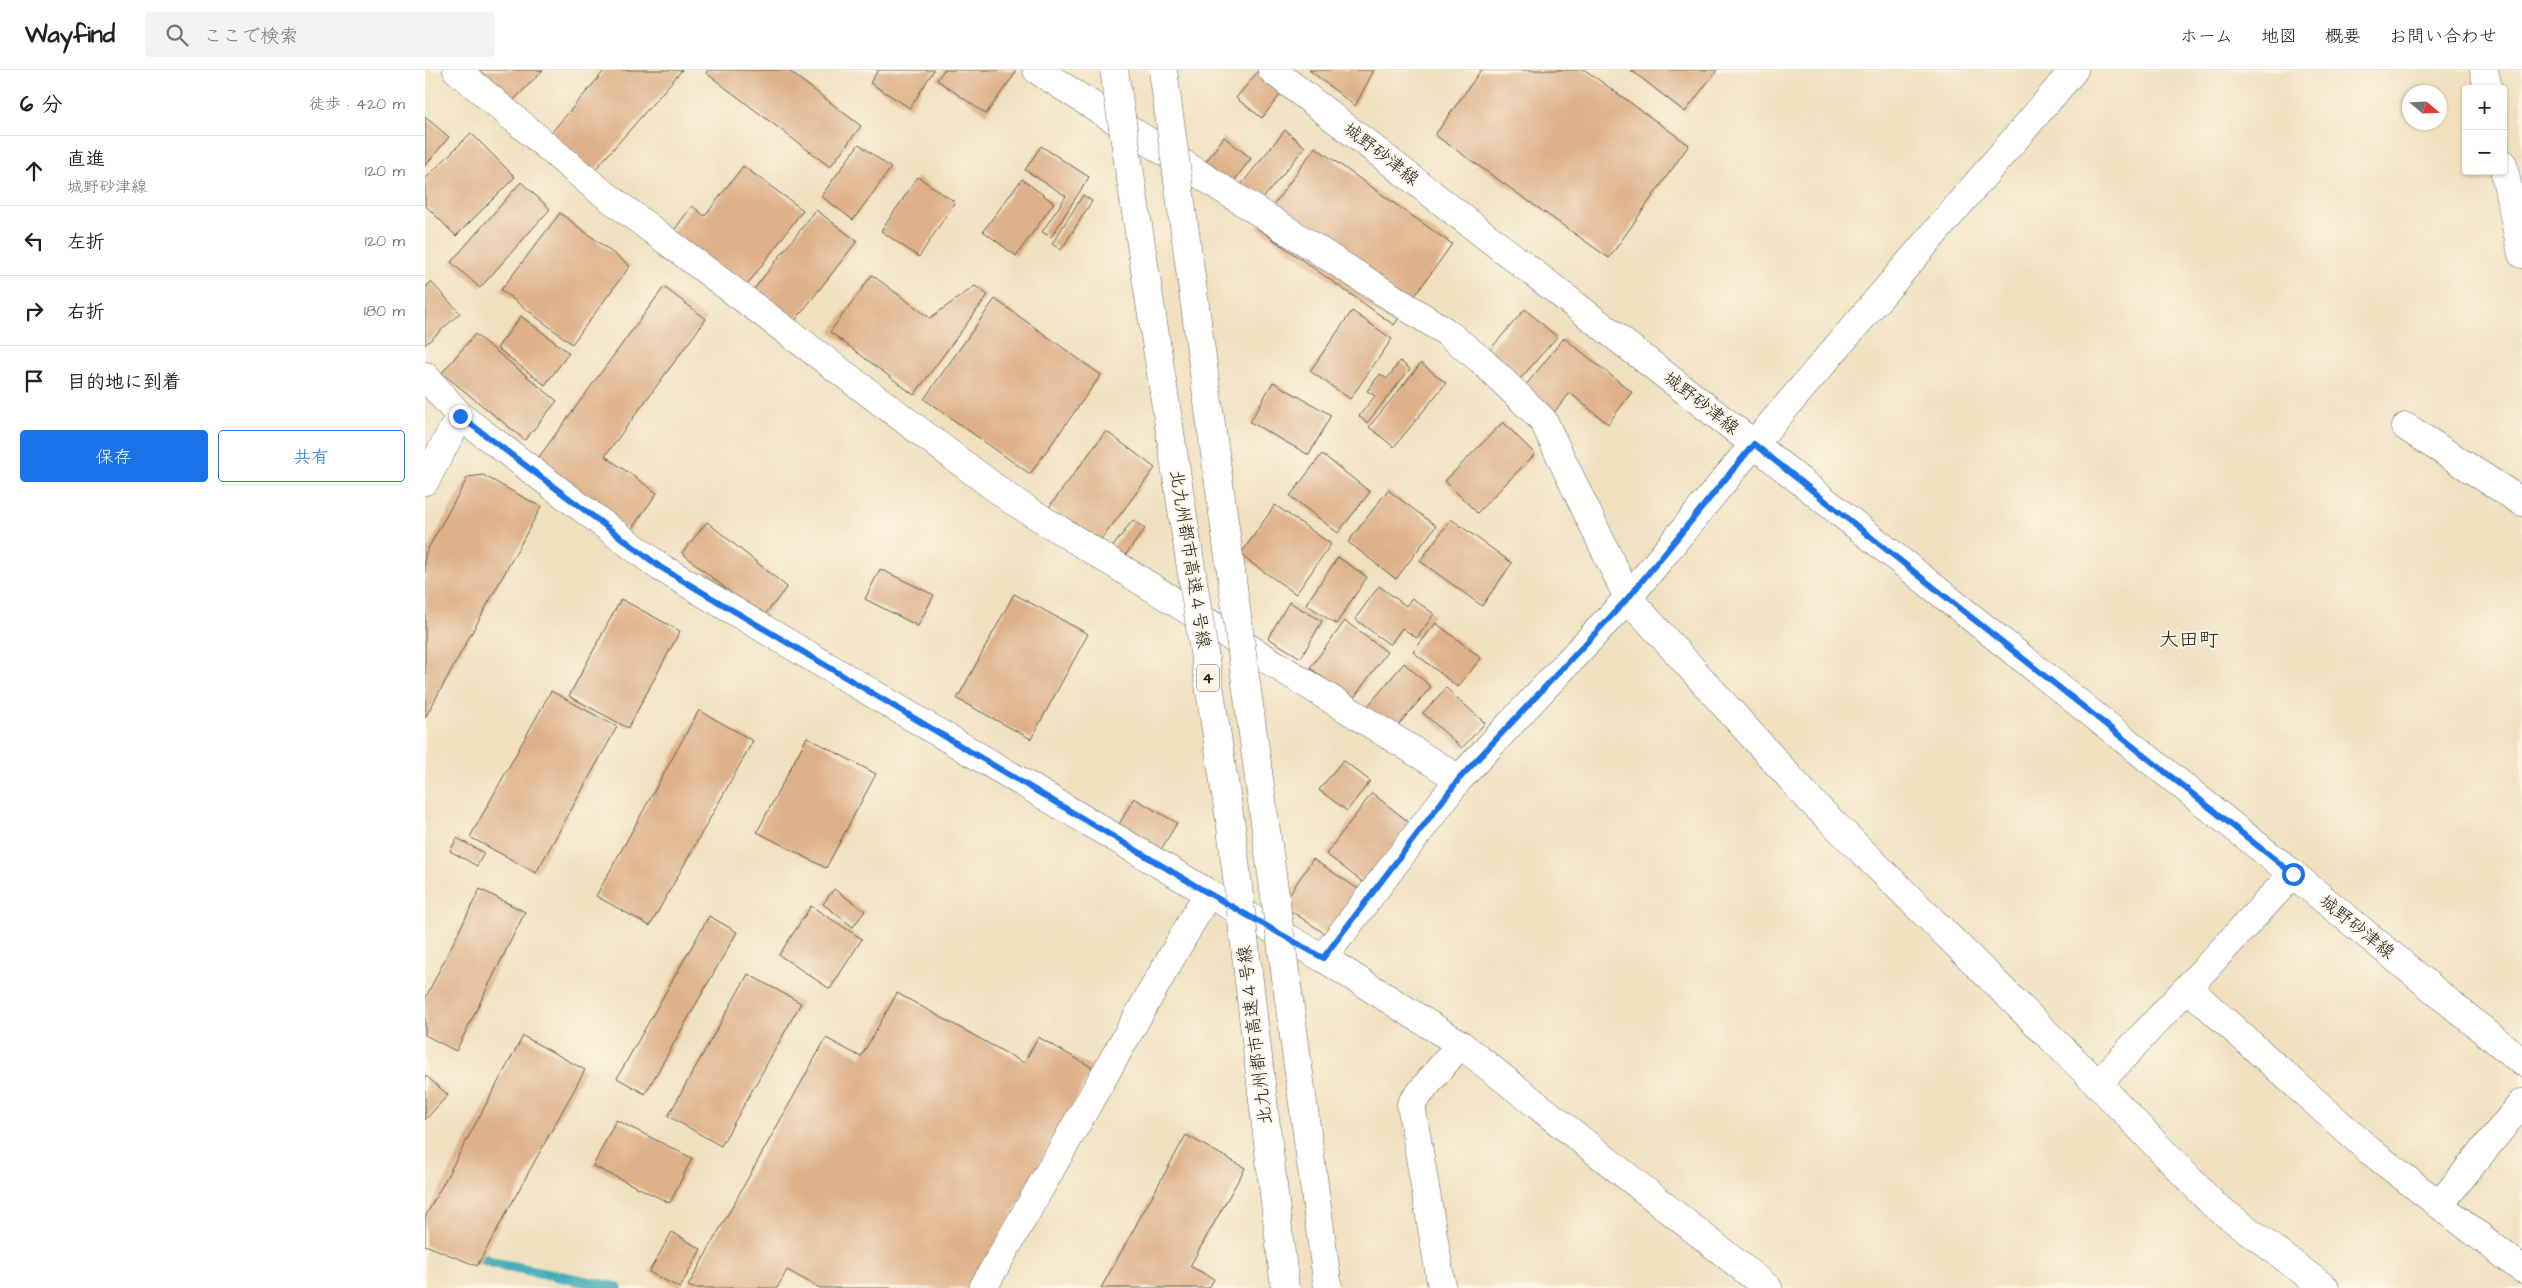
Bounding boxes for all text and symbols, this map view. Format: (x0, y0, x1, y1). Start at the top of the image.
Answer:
search box (145, 12, 495, 57)
text: Wayfind (25, 18, 115, 52)
icon: search (163, 21, 191, 49)
text: ここで検索 (203, 23, 298, 50)
text: ホーム (2180, 24, 2233, 49)
text: 地図 (2261, 24, 2297, 49)
text: 概要 (2325, 24, 2361, 49)
text: お問い合わせ (2389, 24, 2497, 49)
north arrow (2402, 85, 2447, 130)
map controls (2462, 85, 2507, 175)
button: + (2462, 85, 2507, 130)
text: 6 分 (20, 90, 63, 119)
text: 徒歩 · 420 m (309, 93, 405, 115)
street label: 城野砂津線 (1338, 116, 1424, 192)
button: − (2462, 130, 2507, 175)
text: 直進 (67, 146, 105, 173)
icon: ahead (20, 157, 48, 185)
text: 120 m (365, 160, 405, 182)
text: 城野砂津線 (67, 176, 147, 198)
icon: left (20, 227, 48, 255)
text: 左折 (67, 229, 105, 256)
text: 120 m (365, 230, 405, 252)
icon: right (20, 297, 48, 325)
text: 右折 (67, 299, 105, 326)
text: 180 m (364, 300, 405, 322)
street label: 城野砂津線 (1658, 365, 1744, 441)
icon: arrive (20, 367, 48, 395)
text: 目的地に到着 (67, 369, 181, 396)
route end (449, 405, 472, 428)
button: 保存 (20, 430, 208, 482)
button: 共有 (218, 430, 405, 482)
street label: 北九州都市高速４号線 (1164, 468, 1216, 650)
district label: 大田町 (2159, 626, 2219, 654)
road number: 4 (1197, 664, 1219, 692)
route start (2282, 863, 2305, 886)
street label: 城野砂津線 (2314, 889, 2400, 965)
street label: 北九州都市高速４号線 (1232, 944, 1278, 1126)

